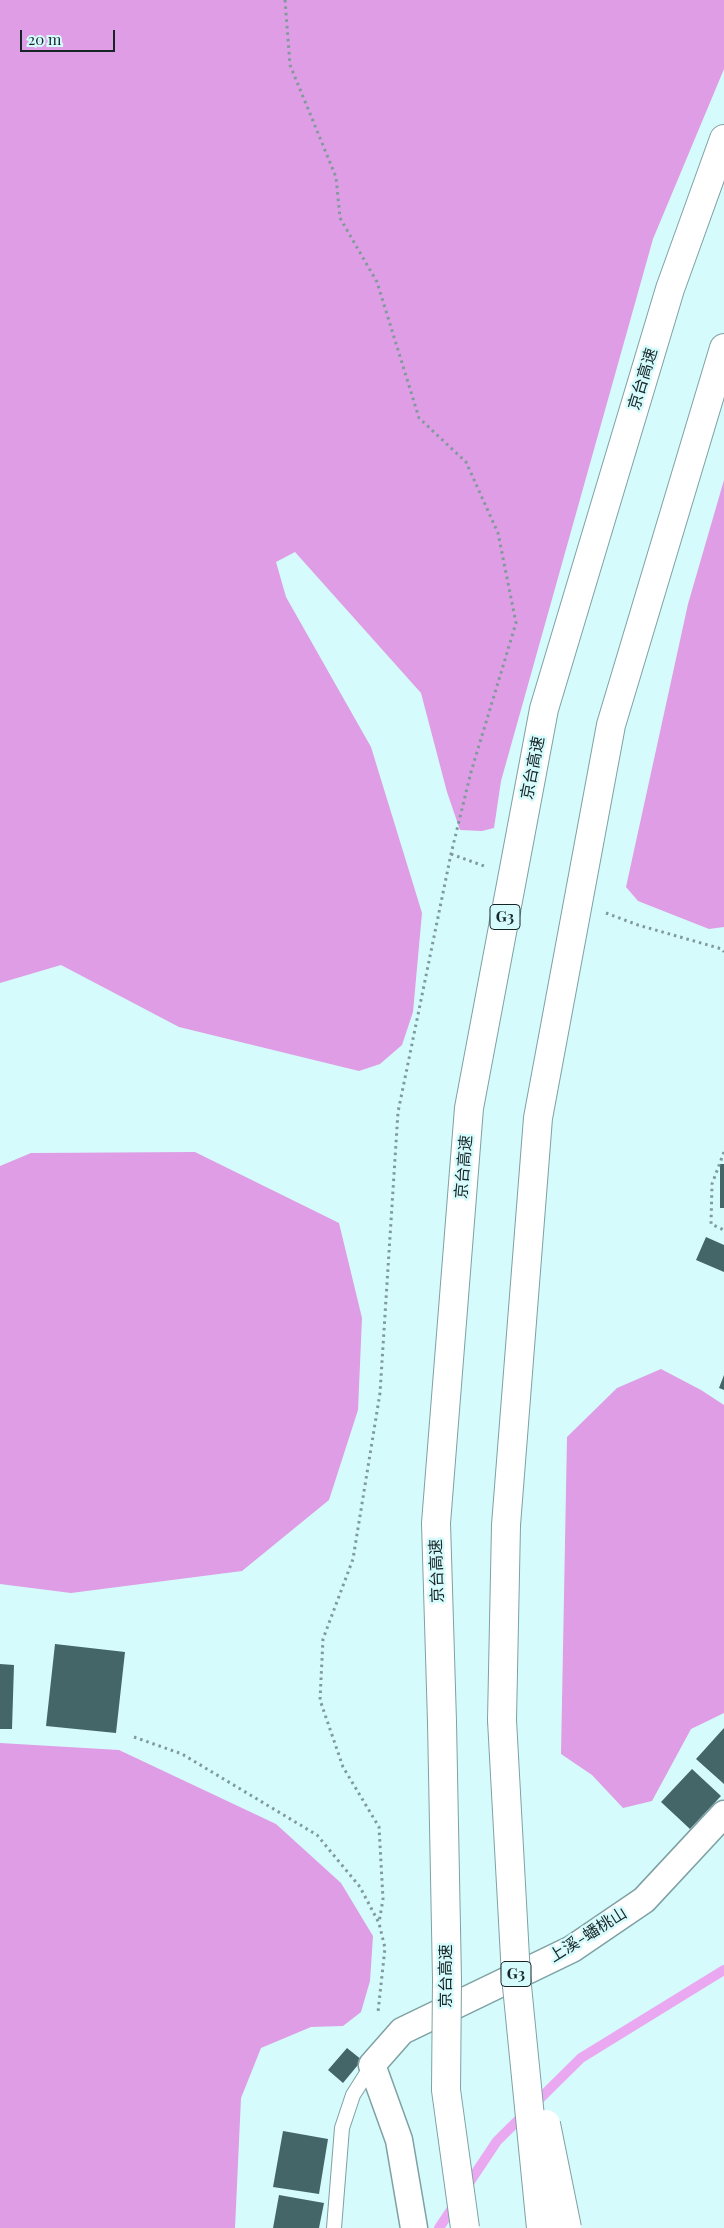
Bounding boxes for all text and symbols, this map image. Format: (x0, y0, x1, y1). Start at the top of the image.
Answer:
scale bar (22, 20, 118, 52)
text: 20 m (28, 29, 61, 49)
street label: 京台高速 (624, 346, 662, 412)
street label: 京台高速 (517, 735, 549, 801)
road number: G3 (490, 904, 520, 930)
street label: 京台高速 (452, 1134, 476, 1200)
street label: 京台高速 (426, 1539, 448, 1603)
street label: 上溪-蟠桃山 (546, 1904, 630, 1966)
street label: 京台高速 (436, 1944, 456, 2008)
road number: G3 (501, 1962, 531, 1986)

